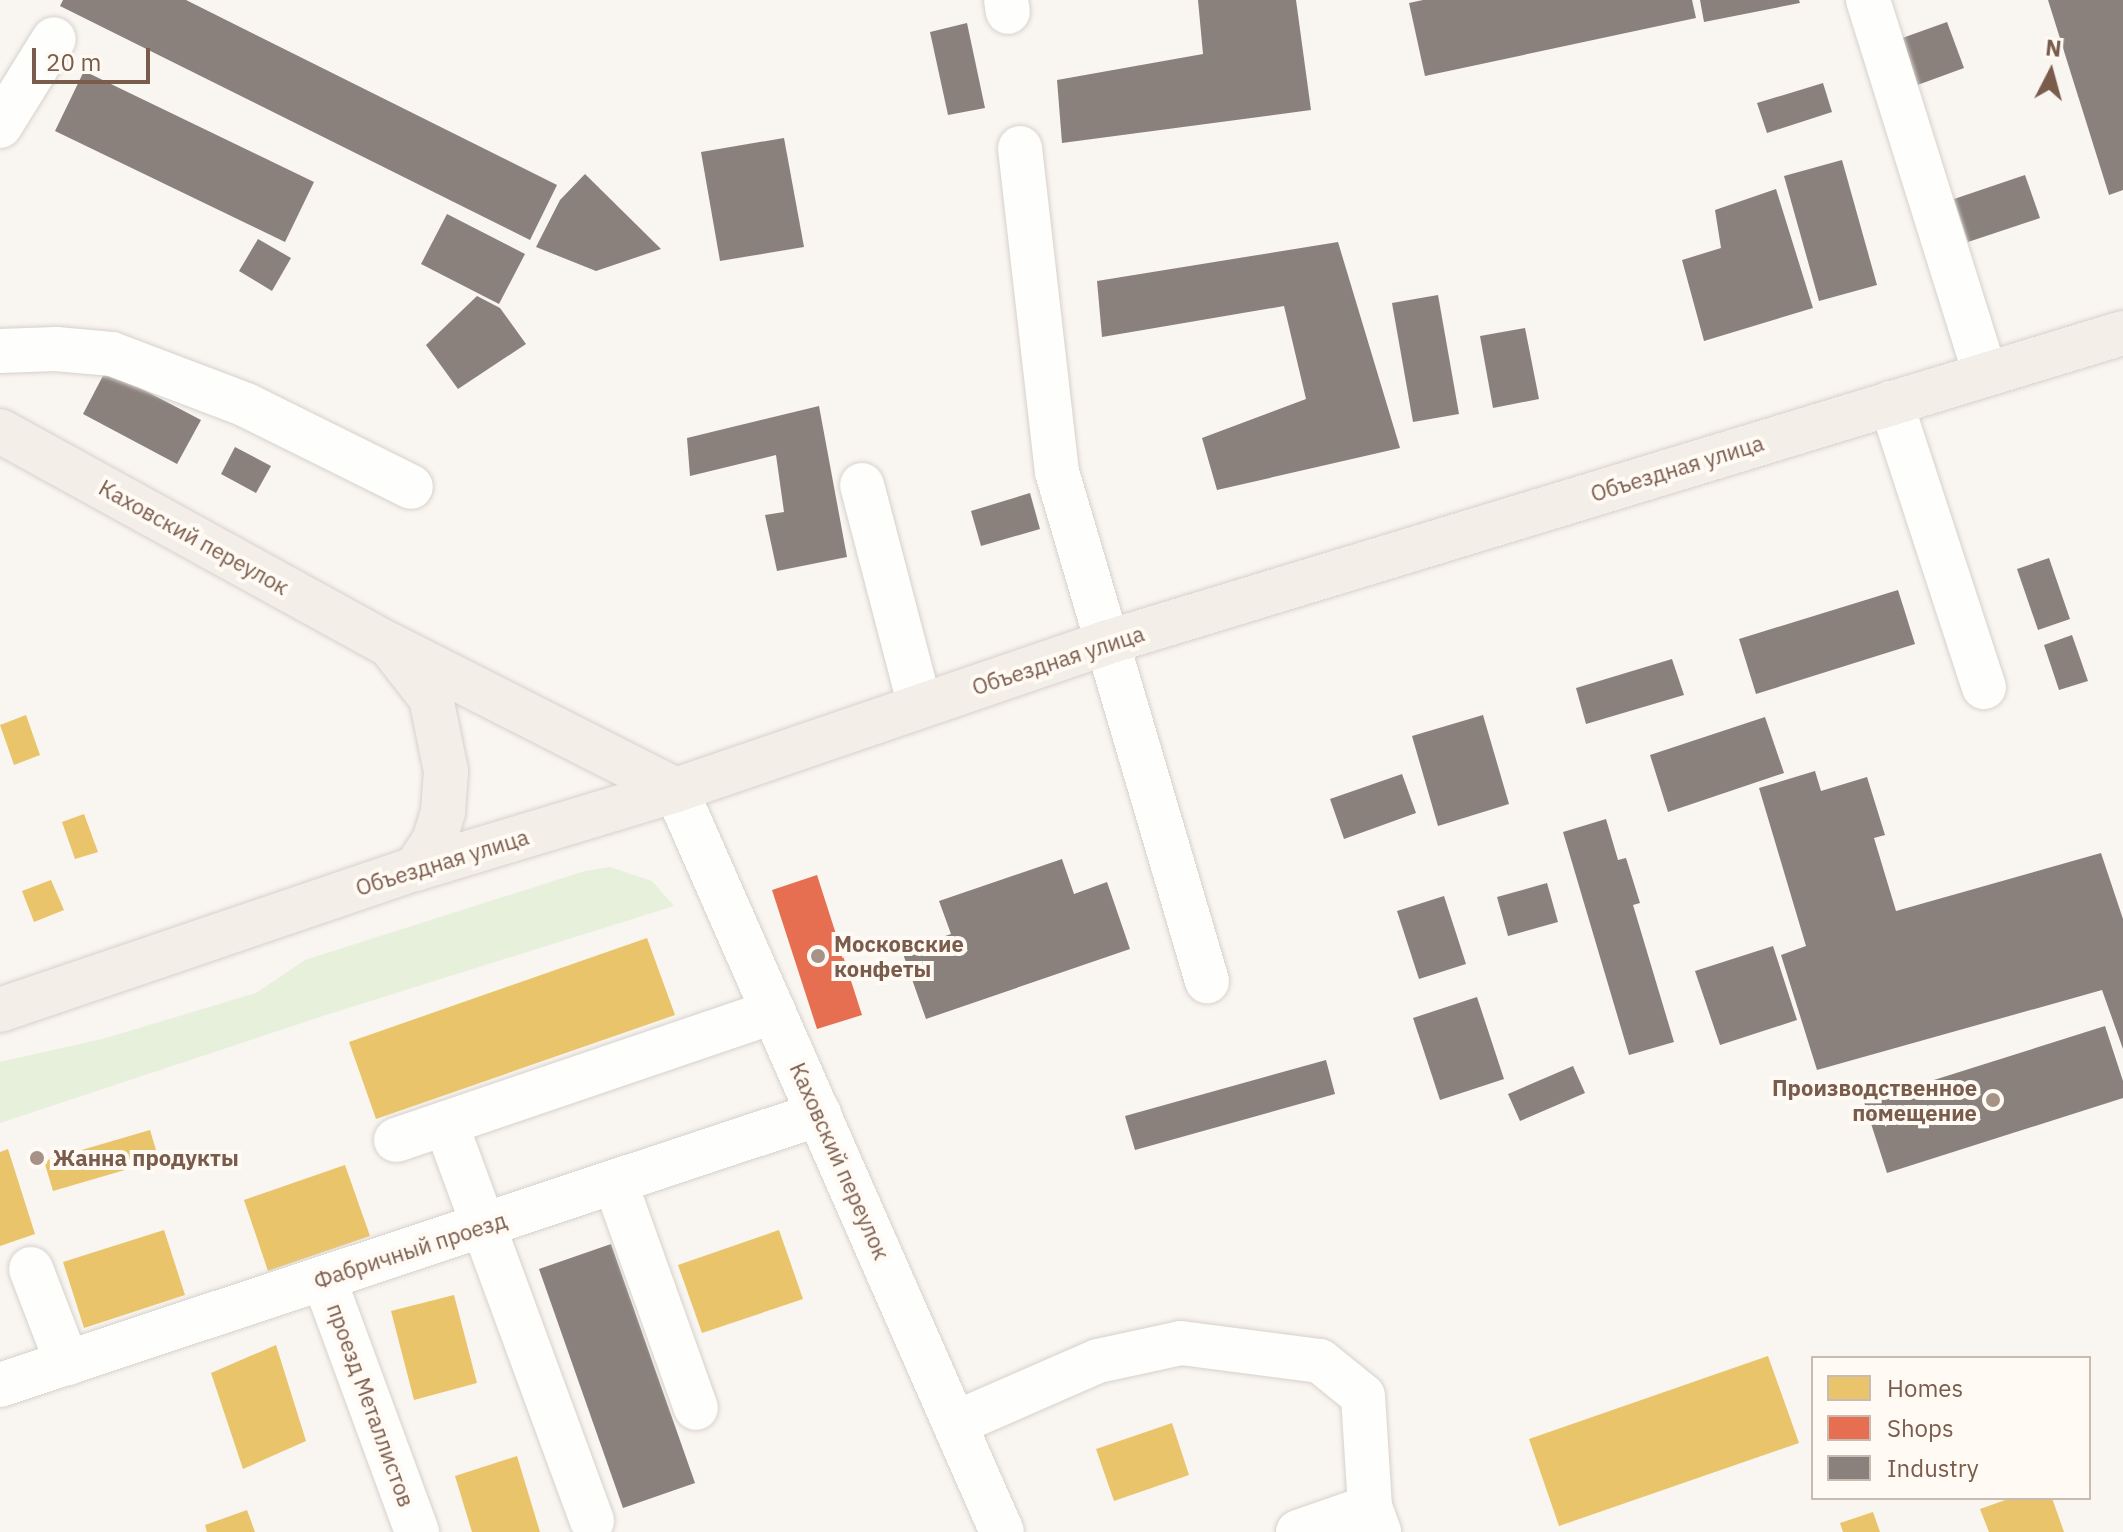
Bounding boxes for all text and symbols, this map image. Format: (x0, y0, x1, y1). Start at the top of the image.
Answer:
scale bar (36, 32, 154, 82)
north arrow (2011, 32, 2091, 112)
text: N (2044, 32, 2063, 63)
text: 20 m (46, 46, 101, 78)
street label: Объездная улица (1587, 429, 1767, 507)
street label: Каховский переулок (94, 474, 294, 600)
street label: Объездная улица (969, 620, 1147, 700)
street label: Объездная улица (352, 823, 532, 901)
place label: Московские конфеты (834, 930, 964, 982)
marker: Московские конфеты (809, 947, 827, 965)
street label: Каховский переулок (785, 1058, 895, 1264)
place label: Производственное помещение (1772, 1074, 1977, 1126)
marker: Производственное помещение (1984, 1091, 2002, 1109)
place label: Жанна продукты (53, 1145, 239, 1171)
marker: Жанна продукты (28, 1149, 46, 1167)
street label: Фабричный проезд (310, 1206, 510, 1294)
street label: проезд Металлистов (322, 1300, 420, 1510)
legend (1811, 1356, 2091, 1500)
text: Homes (1887, 1372, 1963, 1404)
text: Shops (1887, 1412, 1954, 1444)
text: Industry (1887, 1452, 1979, 1484)

